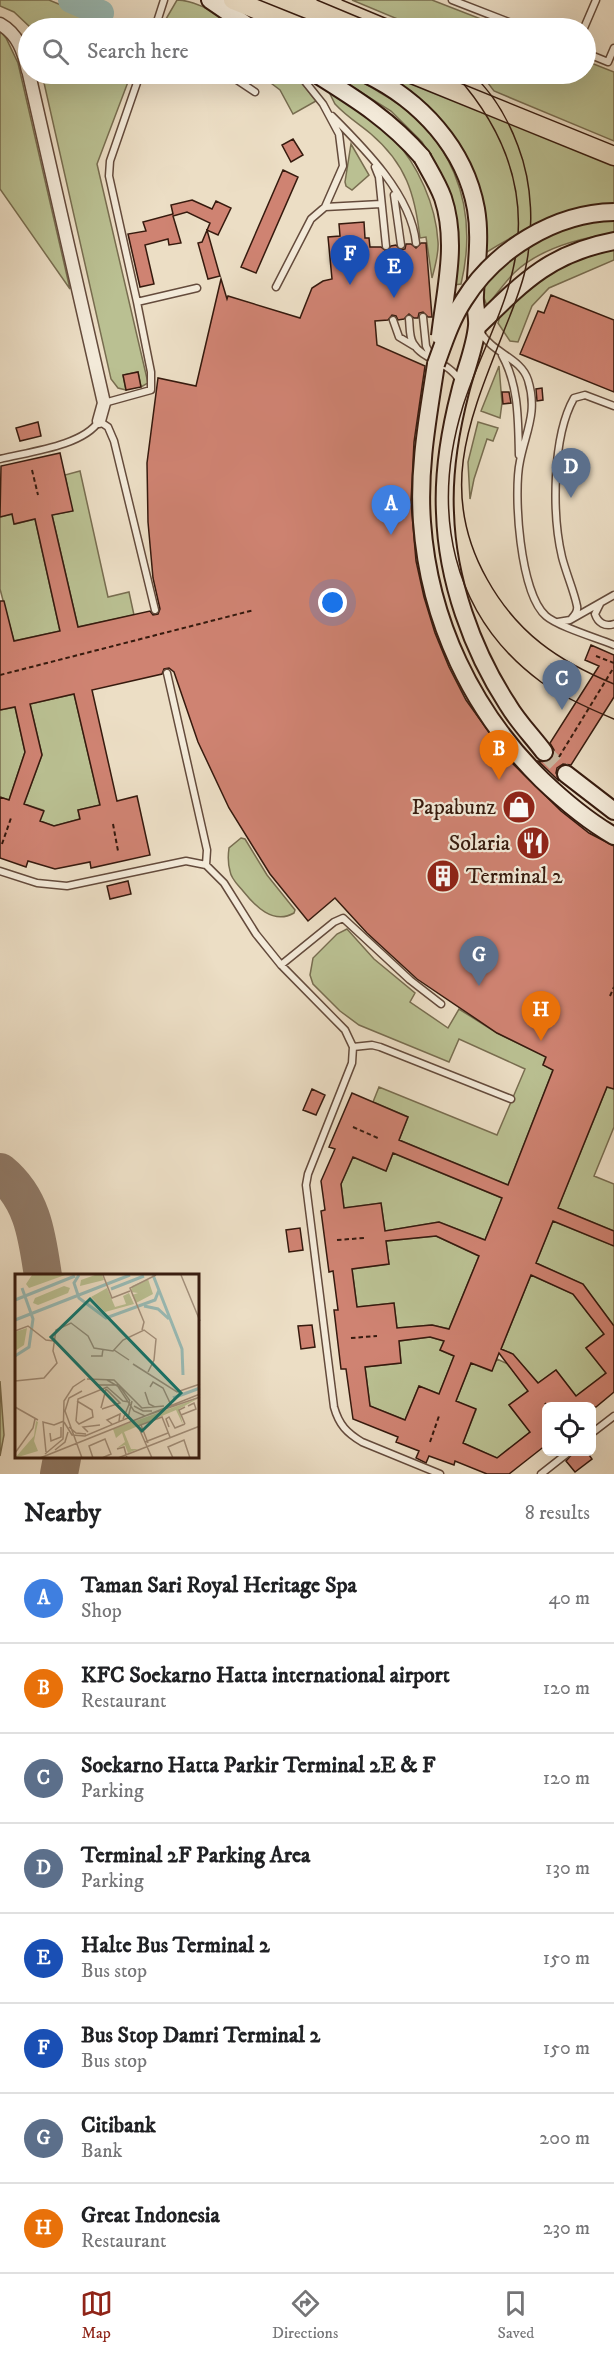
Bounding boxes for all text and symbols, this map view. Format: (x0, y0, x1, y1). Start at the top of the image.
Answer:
search box (18, 18, 596, 84)
icon: search (39, 35, 72, 68)
text: Search here (87, 38, 189, 65)
pin: F (330, 236, 370, 285)
pin: E (374, 248, 414, 298)
pin: D (552, 448, 590, 498)
pin: A (372, 486, 410, 535)
your location (318, 588, 347, 617)
pin: C (542, 660, 582, 710)
pin: B (480, 730, 518, 780)
shop icon: Papabunz (501, 789, 537, 825)
place label: Papabunz (412, 794, 496, 821)
restaurant icon: Solaria (515, 825, 551, 861)
place label: Solaria (449, 830, 511, 857)
building icon: Terminal 2 (425, 858, 461, 894)
place label: Terminal 2 (466, 863, 563, 890)
pin: G (460, 936, 498, 986)
pin: H (522, 992, 560, 1041)
inset map (15, 1274, 200, 1459)
map controls (542, 1402, 596, 1456)
button: locate (542, 1402, 596, 1456)
text: Nearby (24, 1497, 101, 1530)
text: 8 results (525, 1501, 590, 1526)
text: Taman Sari Royal Heritage Spa (81, 1572, 357, 1599)
text: A (37, 1586, 50, 1611)
text: 40 m (548, 1586, 590, 1611)
text: Shop (81, 1599, 122, 1624)
text: KFC Soekarno Hatta international airport (81, 1662, 450, 1689)
text: B (37, 1676, 50, 1701)
text: 120 m (543, 1676, 590, 1701)
text: Restaurant (81, 1689, 166, 1714)
text: Soekarno Hatta Parkir Terminal 2E & F (81, 1752, 436, 1779)
text: C (37, 1766, 50, 1791)
text: 120 m (543, 1766, 590, 1791)
text: Parking (81, 1779, 144, 1804)
text: Terminal 2F Parking Area (81, 1842, 310, 1869)
text: D (36, 1856, 51, 1881)
text: 130 m (545, 1856, 590, 1881)
text: Parking (81, 1869, 144, 1894)
text: Halte Bus Terminal 2 (81, 1932, 270, 1959)
text: E (36, 1946, 51, 1971)
text: 150 m (543, 1946, 590, 1971)
text: Bus stop (81, 1959, 147, 1984)
text: Bus Stop Damri Terminal 2 (81, 2022, 320, 2049)
text: F (37, 2036, 50, 2061)
text: 150 m (543, 2036, 590, 2061)
text: Bus stop (81, 2049, 147, 2074)
text: Citibank (81, 2112, 156, 2139)
text: G (37, 2126, 50, 2151)
text: 200 m (539, 2126, 590, 2151)
text: Bank (81, 2139, 123, 2164)
text: Great Indonesia (81, 2202, 220, 2229)
text: H (35, 2216, 52, 2241)
text: 230 m (543, 2216, 590, 2241)
text: Restaurant (81, 2229, 166, 2254)
tab: Map (80, 2287, 113, 2343)
tab: Directions (272, 2287, 338, 2343)
tab: Saved (498, 2287, 534, 2343)

